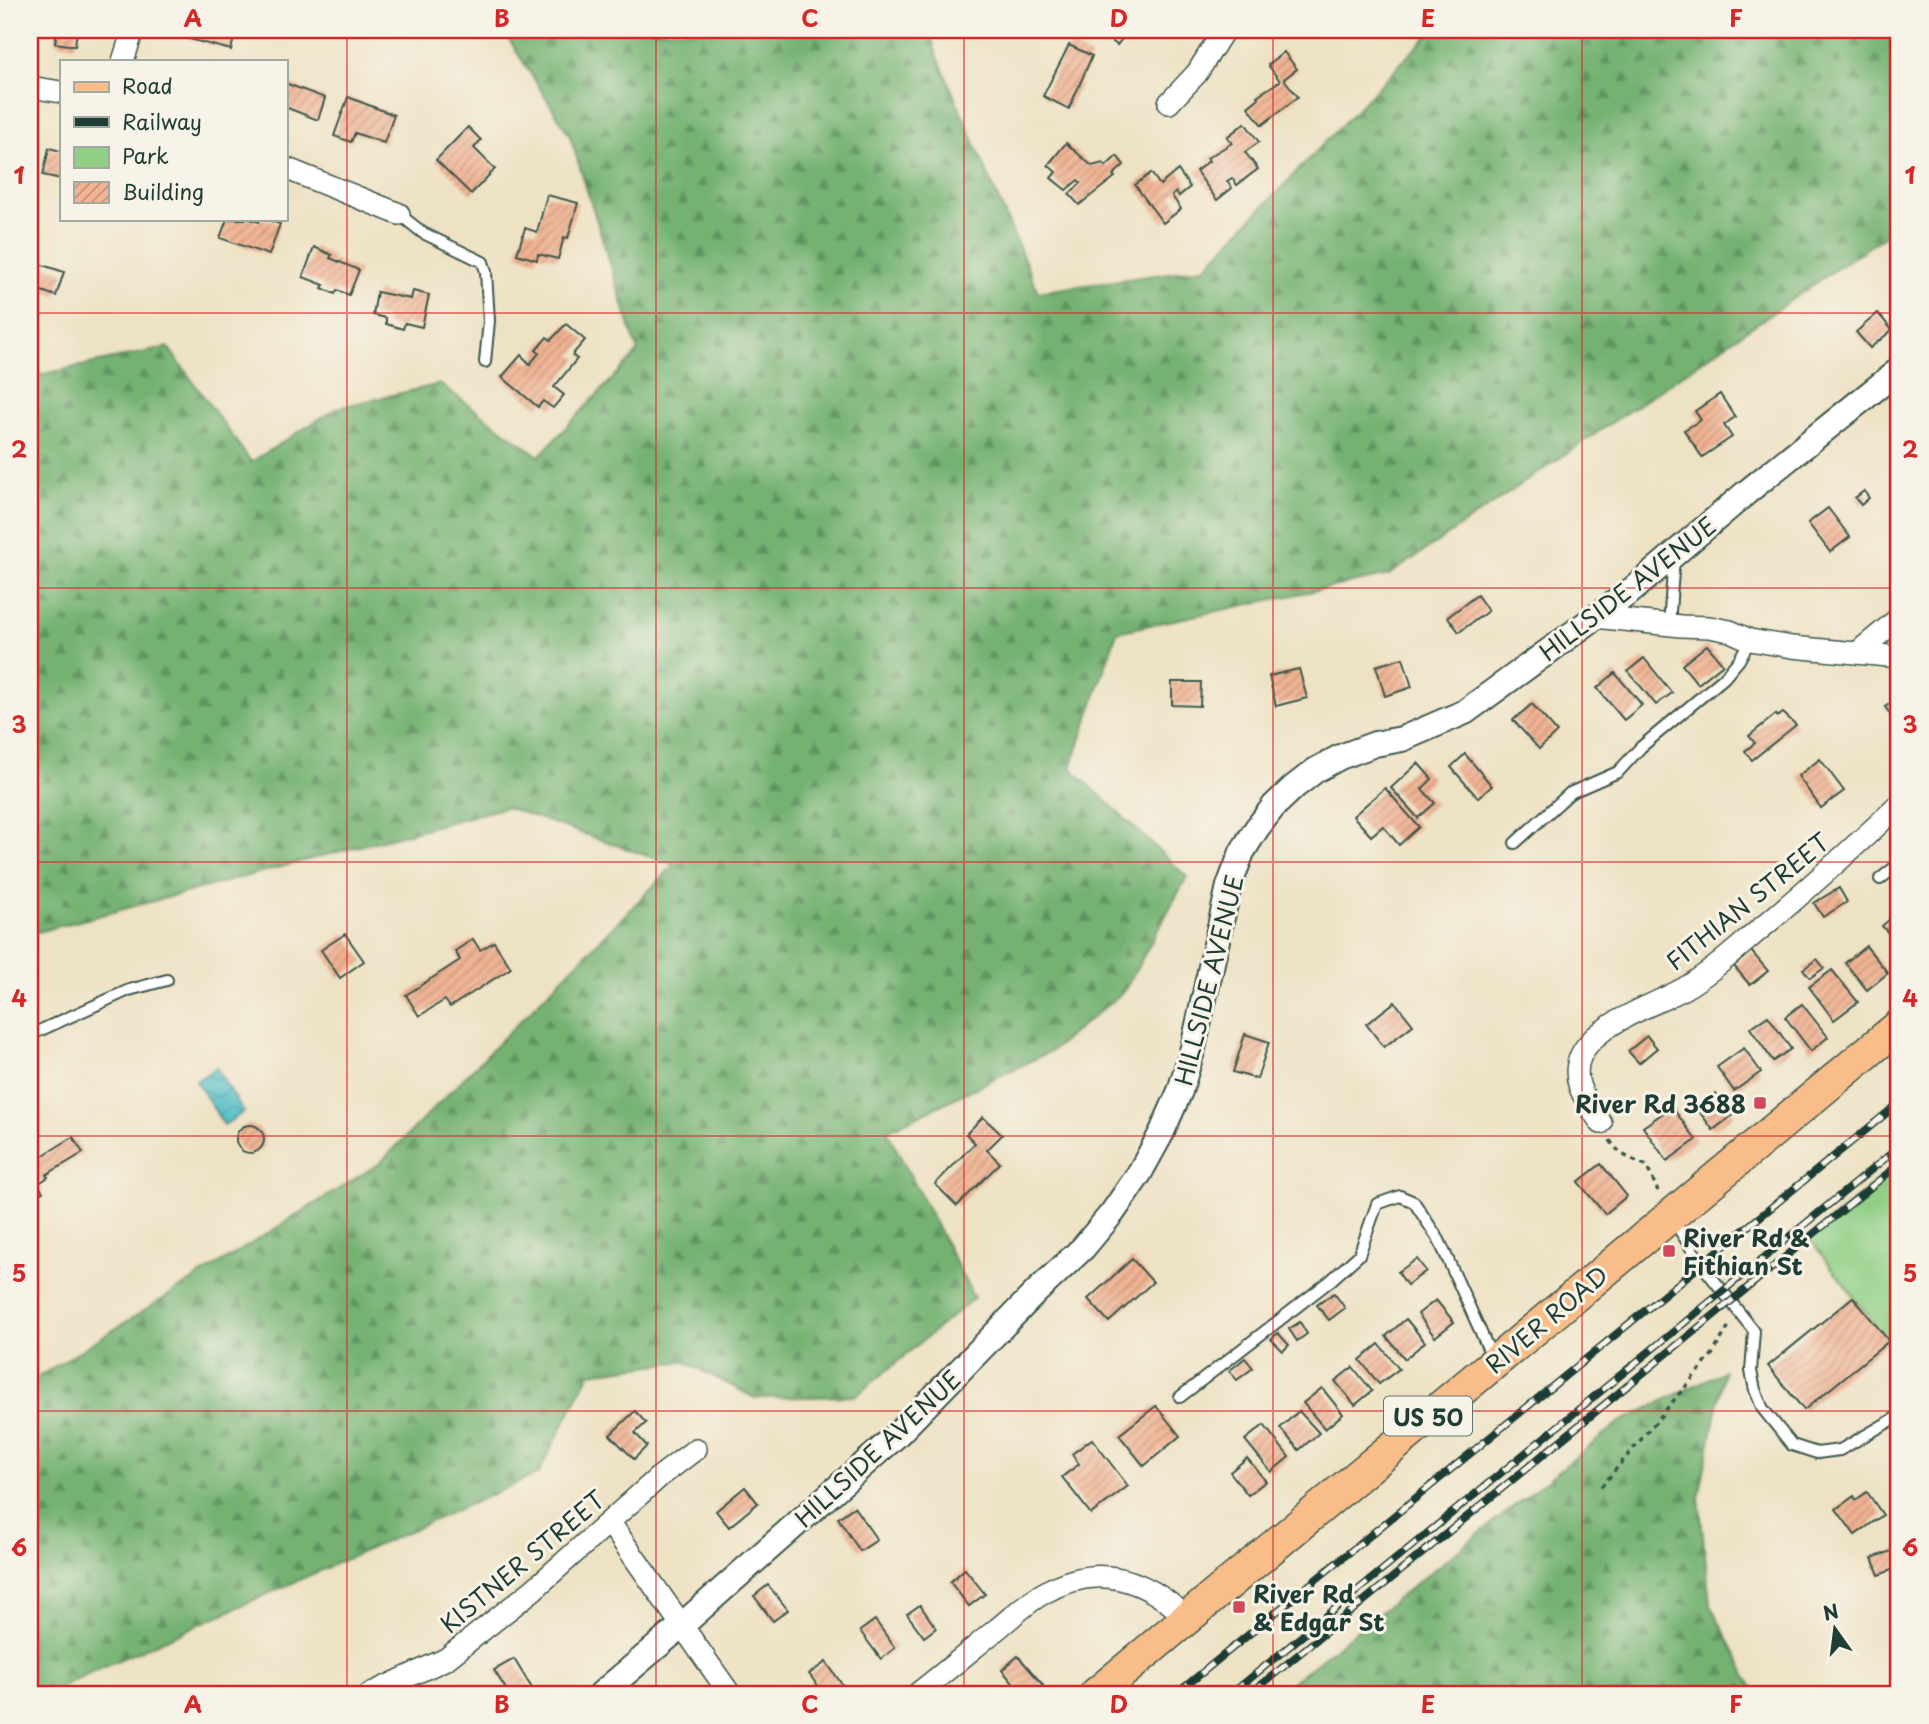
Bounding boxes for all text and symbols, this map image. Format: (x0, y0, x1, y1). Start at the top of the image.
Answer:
text: A (184, 0, 202, 35)
text: B (494, 0, 510, 35)
text: C (801, 0, 819, 35)
text: D (1110, 0, 1128, 35)
text: E (1421, 0, 1435, 35)
text: F (1729, 0, 1743, 35)
legend (60, 60, 287, 220)
text: Road (122, 69, 173, 101)
text: Railway (122, 105, 202, 137)
text: Park (122, 139, 169, 171)
text: 1 (14, 157, 25, 192)
text: 1 (1905, 157, 1916, 192)
text: Building (122, 175, 204, 207)
text: 2 (11, 431, 27, 466)
text: 2 (1902, 431, 1918, 466)
street label: HILLSIDE AVENUE (1531, 507, 1723, 669)
text: 3 (11, 706, 27, 741)
text: 3 (1902, 706, 1918, 741)
street label: FITHIAN STREET (1658, 823, 1837, 978)
street label: HILLSIDE AVENUE (1164, 871, 1252, 1089)
text: 4 (11, 980, 27, 1015)
text: 4 (1902, 980, 1918, 1015)
place label: River Rd 3688 (1575, 1085, 1746, 1121)
marker: River Rd 3688 (1752, 1095, 1768, 1111)
place label: River Rd & Fithian St (1683, 1219, 1810, 1283)
marker: River Rd & Fithian St (1661, 1243, 1677, 1259)
text: 5 (12, 1255, 26, 1290)
text: 5 (1903, 1255, 1917, 1290)
street label: RIVER ROAD (1477, 1257, 1615, 1381)
street label: HILLSIDE AVENUE (786, 1361, 968, 1535)
road number: US 50 (1384, 1396, 1472, 1436)
street label: KISTNER STREET (432, 1481, 613, 1641)
text: 6 (11, 1529, 27, 1564)
text: 6 (1902, 1529, 1918, 1564)
place label: River Rd & Edgar St (1253, 1575, 1385, 1639)
north arrow (1800, 1594, 1870, 1664)
text: N (1820, 1596, 1841, 1627)
marker: River Rd & Edgar St (1231, 1599, 1247, 1615)
text: A (184, 1686, 202, 1721)
text: B (494, 1686, 510, 1721)
text: C (801, 1686, 819, 1721)
text: D (1110, 1686, 1128, 1721)
text: E (1421, 1686, 1435, 1721)
text: F (1729, 1686, 1743, 1721)

